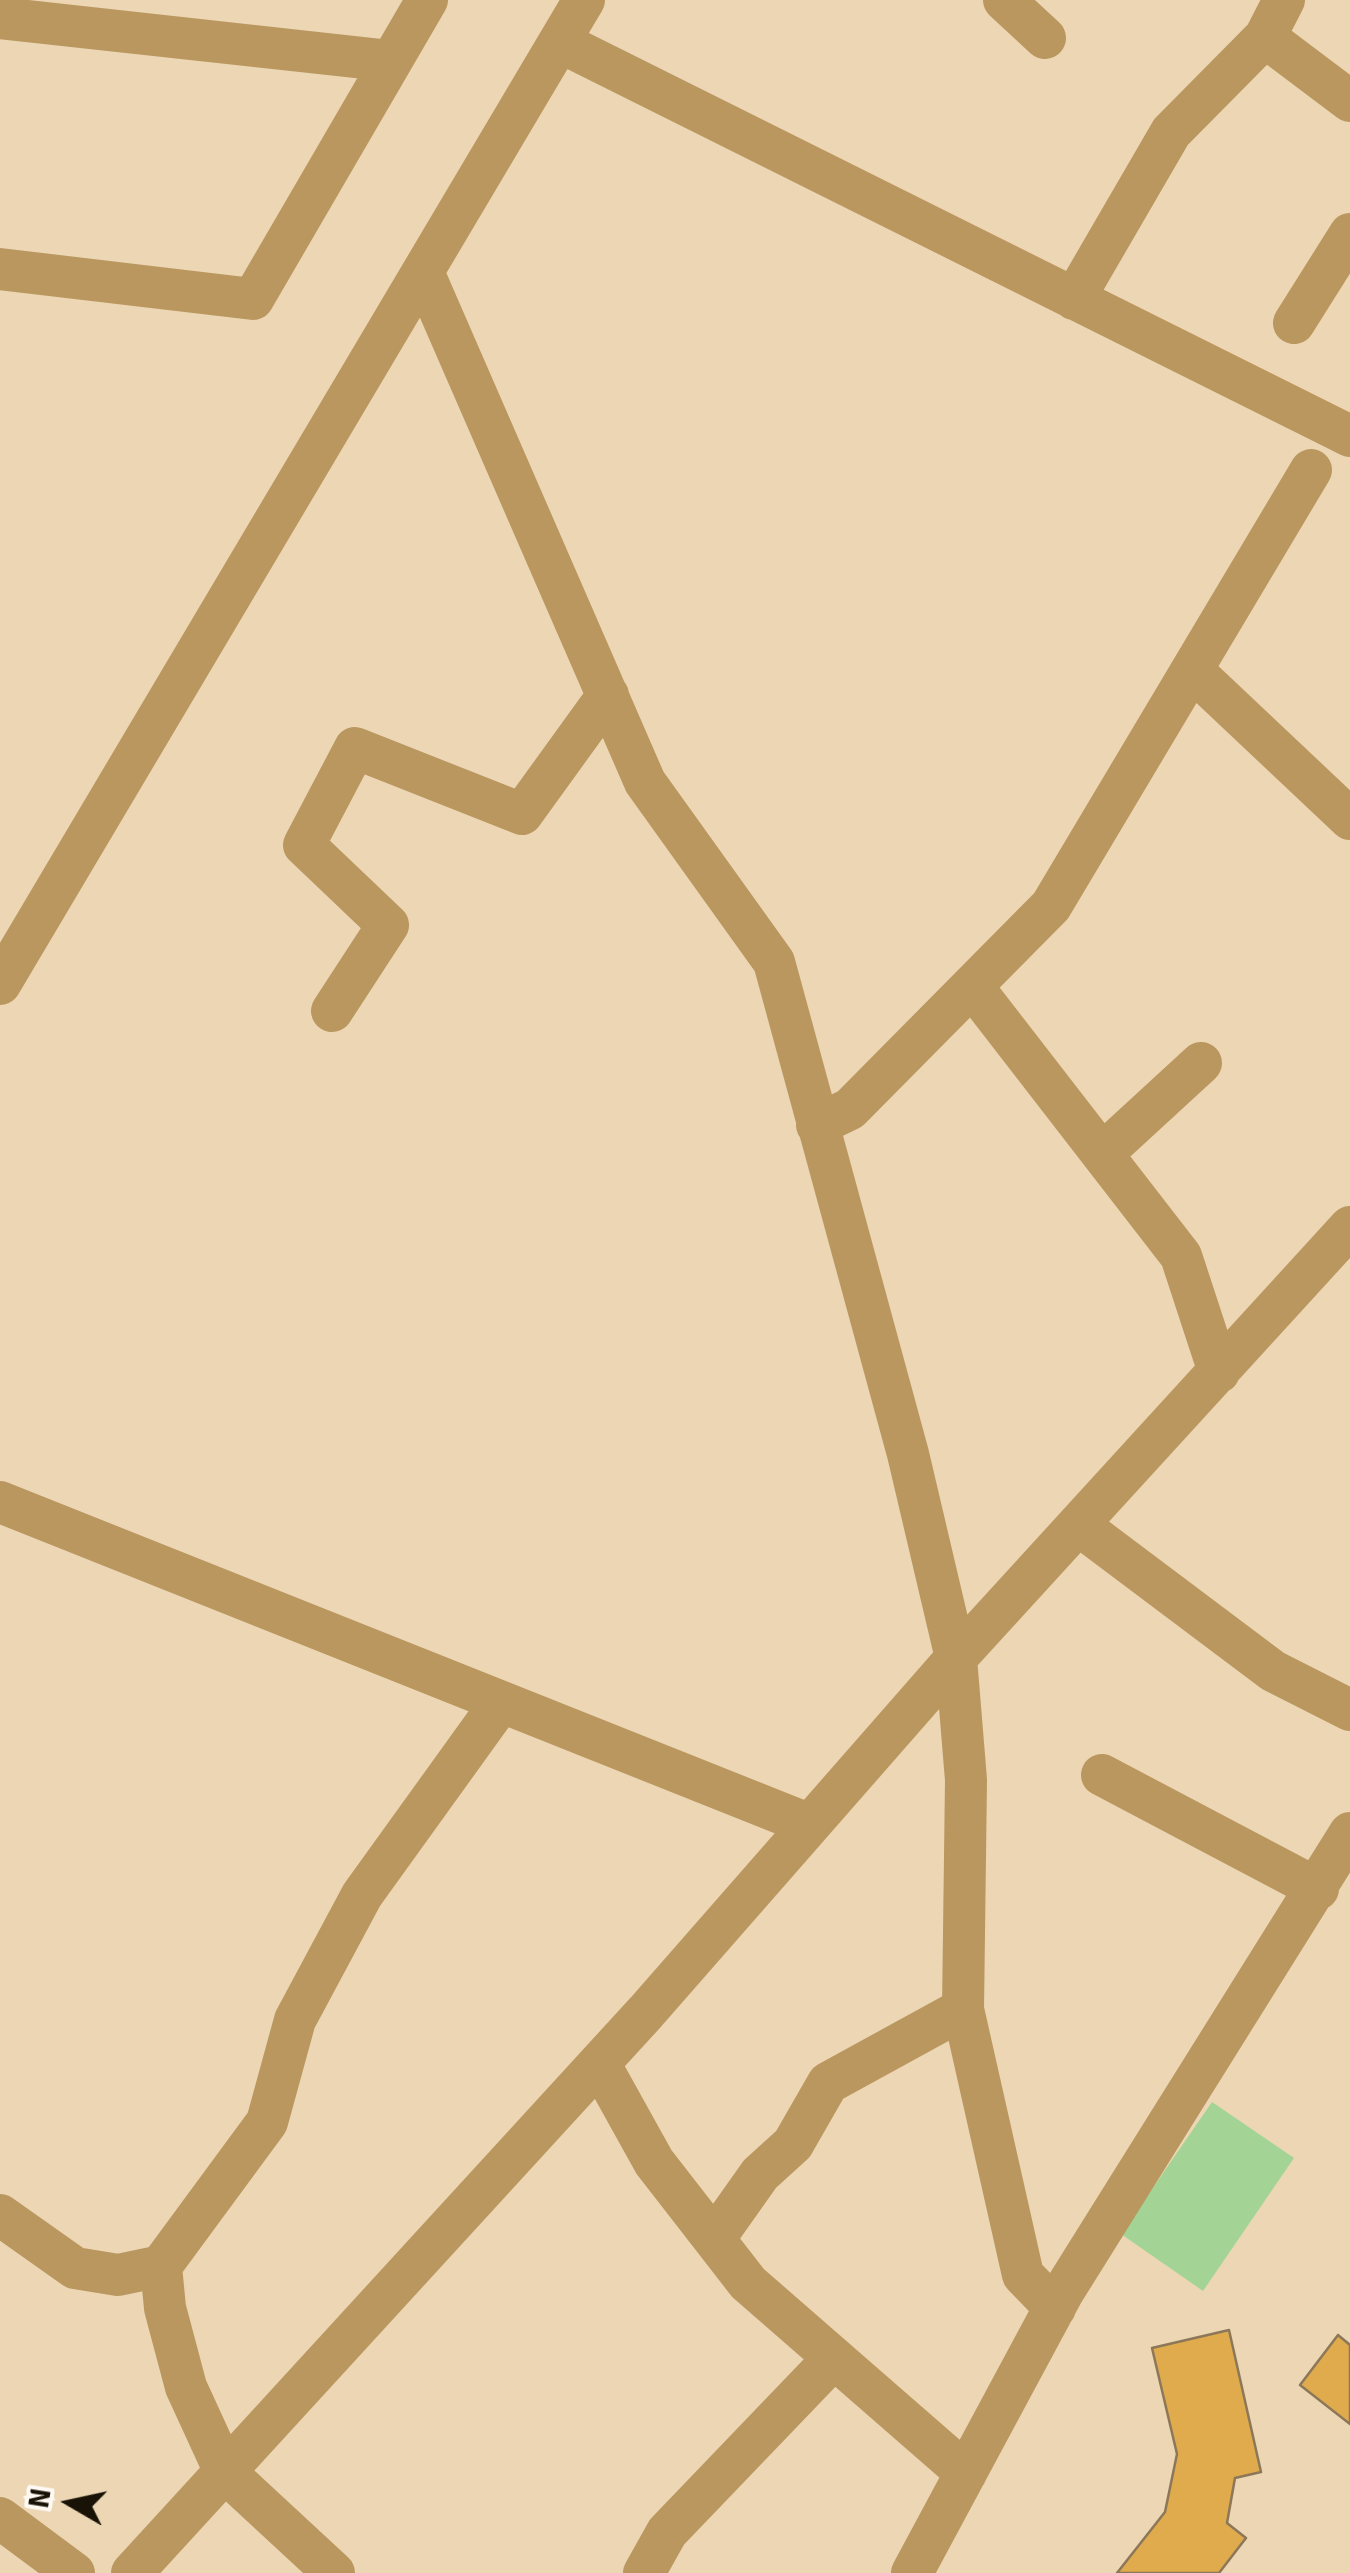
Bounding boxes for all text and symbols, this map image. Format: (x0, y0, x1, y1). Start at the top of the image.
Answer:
north arrow (20, 2453, 120, 2553)
text: N (22, 2486, 59, 2511)

